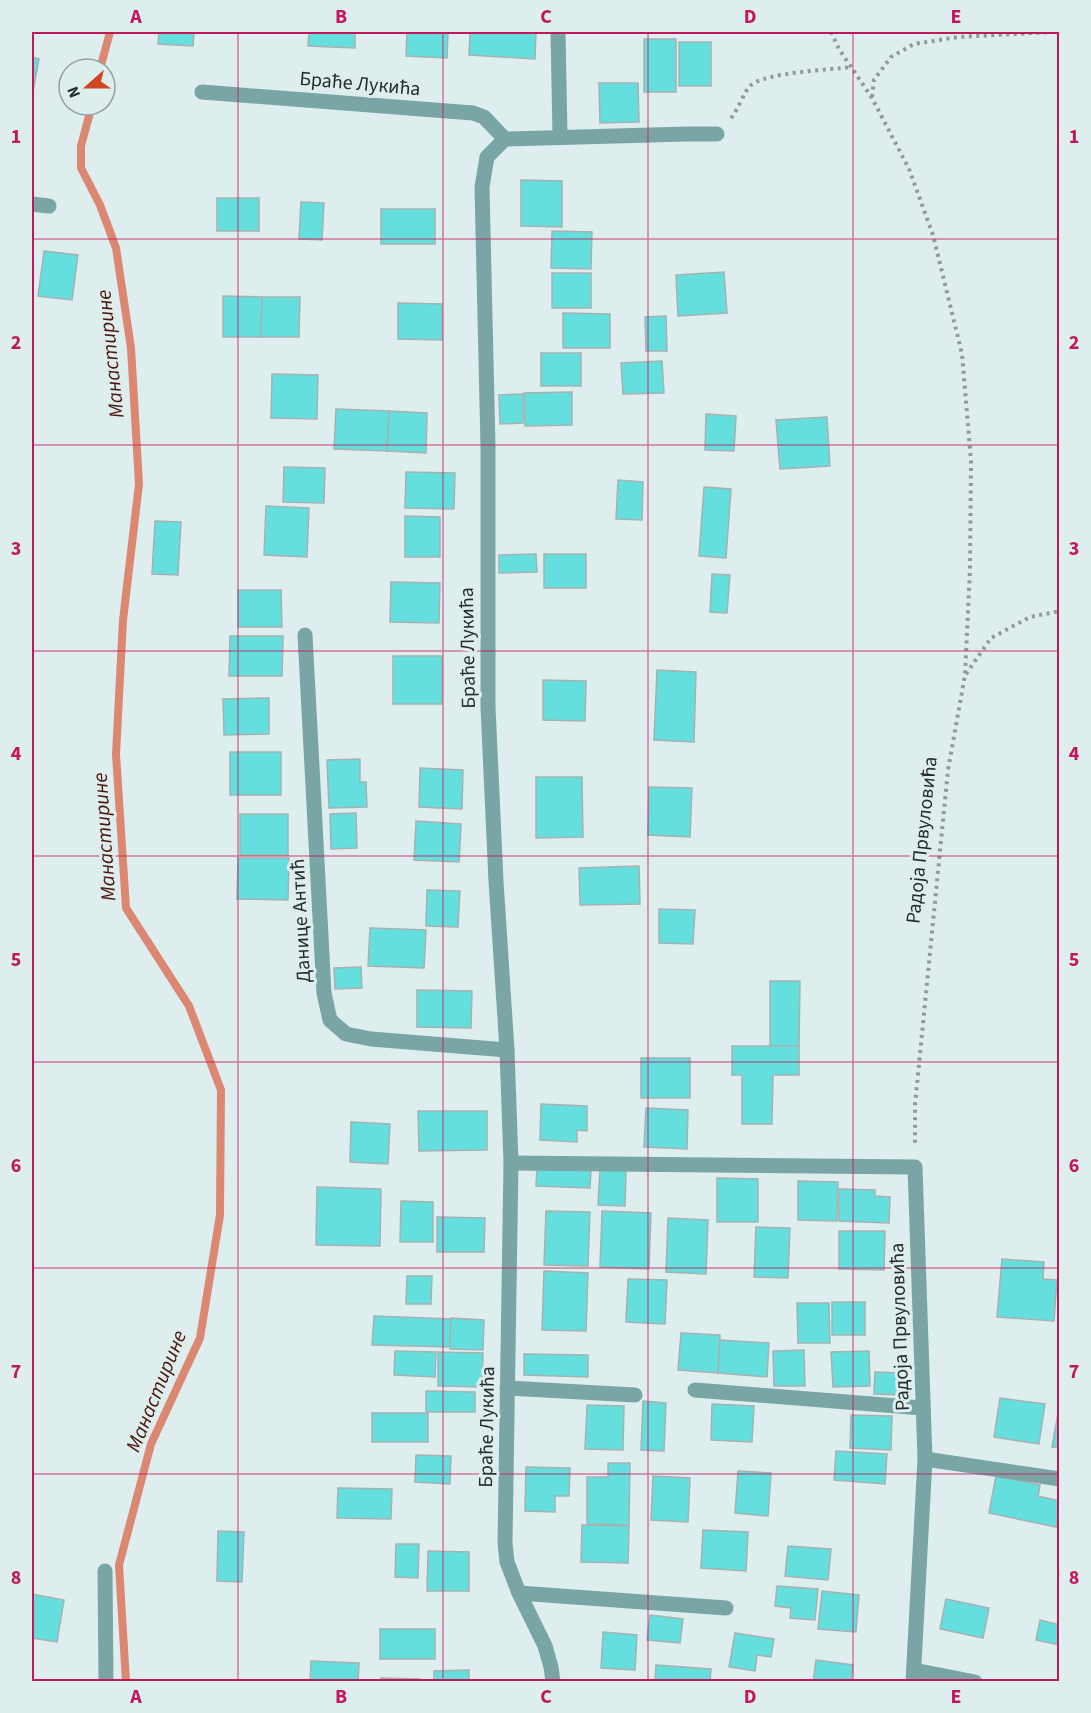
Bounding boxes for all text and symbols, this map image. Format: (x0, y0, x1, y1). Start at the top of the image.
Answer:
text: A (129, 3, 142, 31)
text: B (335, 3, 347, 31)
text: C (540, 3, 552, 31)
text: D (744, 3, 756, 31)
text: E (951, 3, 961, 31)
north arrow (57, 57, 117, 117)
street label: Браће Лукића (298, 65, 422, 103)
text: N (62, 83, 86, 101)
text: 1 (11, 123, 21, 151)
text: 1 (1069, 123, 1079, 151)
water label: Манастирине (88, 288, 132, 420)
text: 2 (11, 329, 21, 357)
text: 2 (1069, 329, 1079, 357)
text: 3 (11, 535, 21, 563)
text: 3 (1069, 535, 1079, 563)
street label: Браће Лукића (453, 587, 483, 709)
text: 4 (11, 740, 22, 768)
text: 4 (1069, 740, 1080, 768)
street label: Радоја Првуловића (899, 755, 945, 925)
water label: Манастирине (85, 772, 123, 902)
street label: Данице Антић (284, 858, 318, 984)
text: 5 (11, 946, 21, 974)
text: 5 (1069, 946, 1079, 974)
text: 6 (11, 1152, 21, 1180)
text: 6 (1069, 1152, 1079, 1180)
street label: Радоја Првуловића (883, 1242, 917, 1411)
water label: Манастирине (118, 1326, 194, 1456)
text: 7 (11, 1358, 21, 1386)
text: 7 (1069, 1358, 1079, 1386)
street label: Браће Лукића (472, 1366, 502, 1488)
text: 8 (11, 1564, 21, 1592)
text: 8 (1069, 1564, 1079, 1592)
text: A (129, 1683, 142, 1711)
text: B (335, 1683, 347, 1711)
text: C (540, 1683, 552, 1711)
text: D (744, 1683, 756, 1711)
text: E (951, 1683, 961, 1711)

